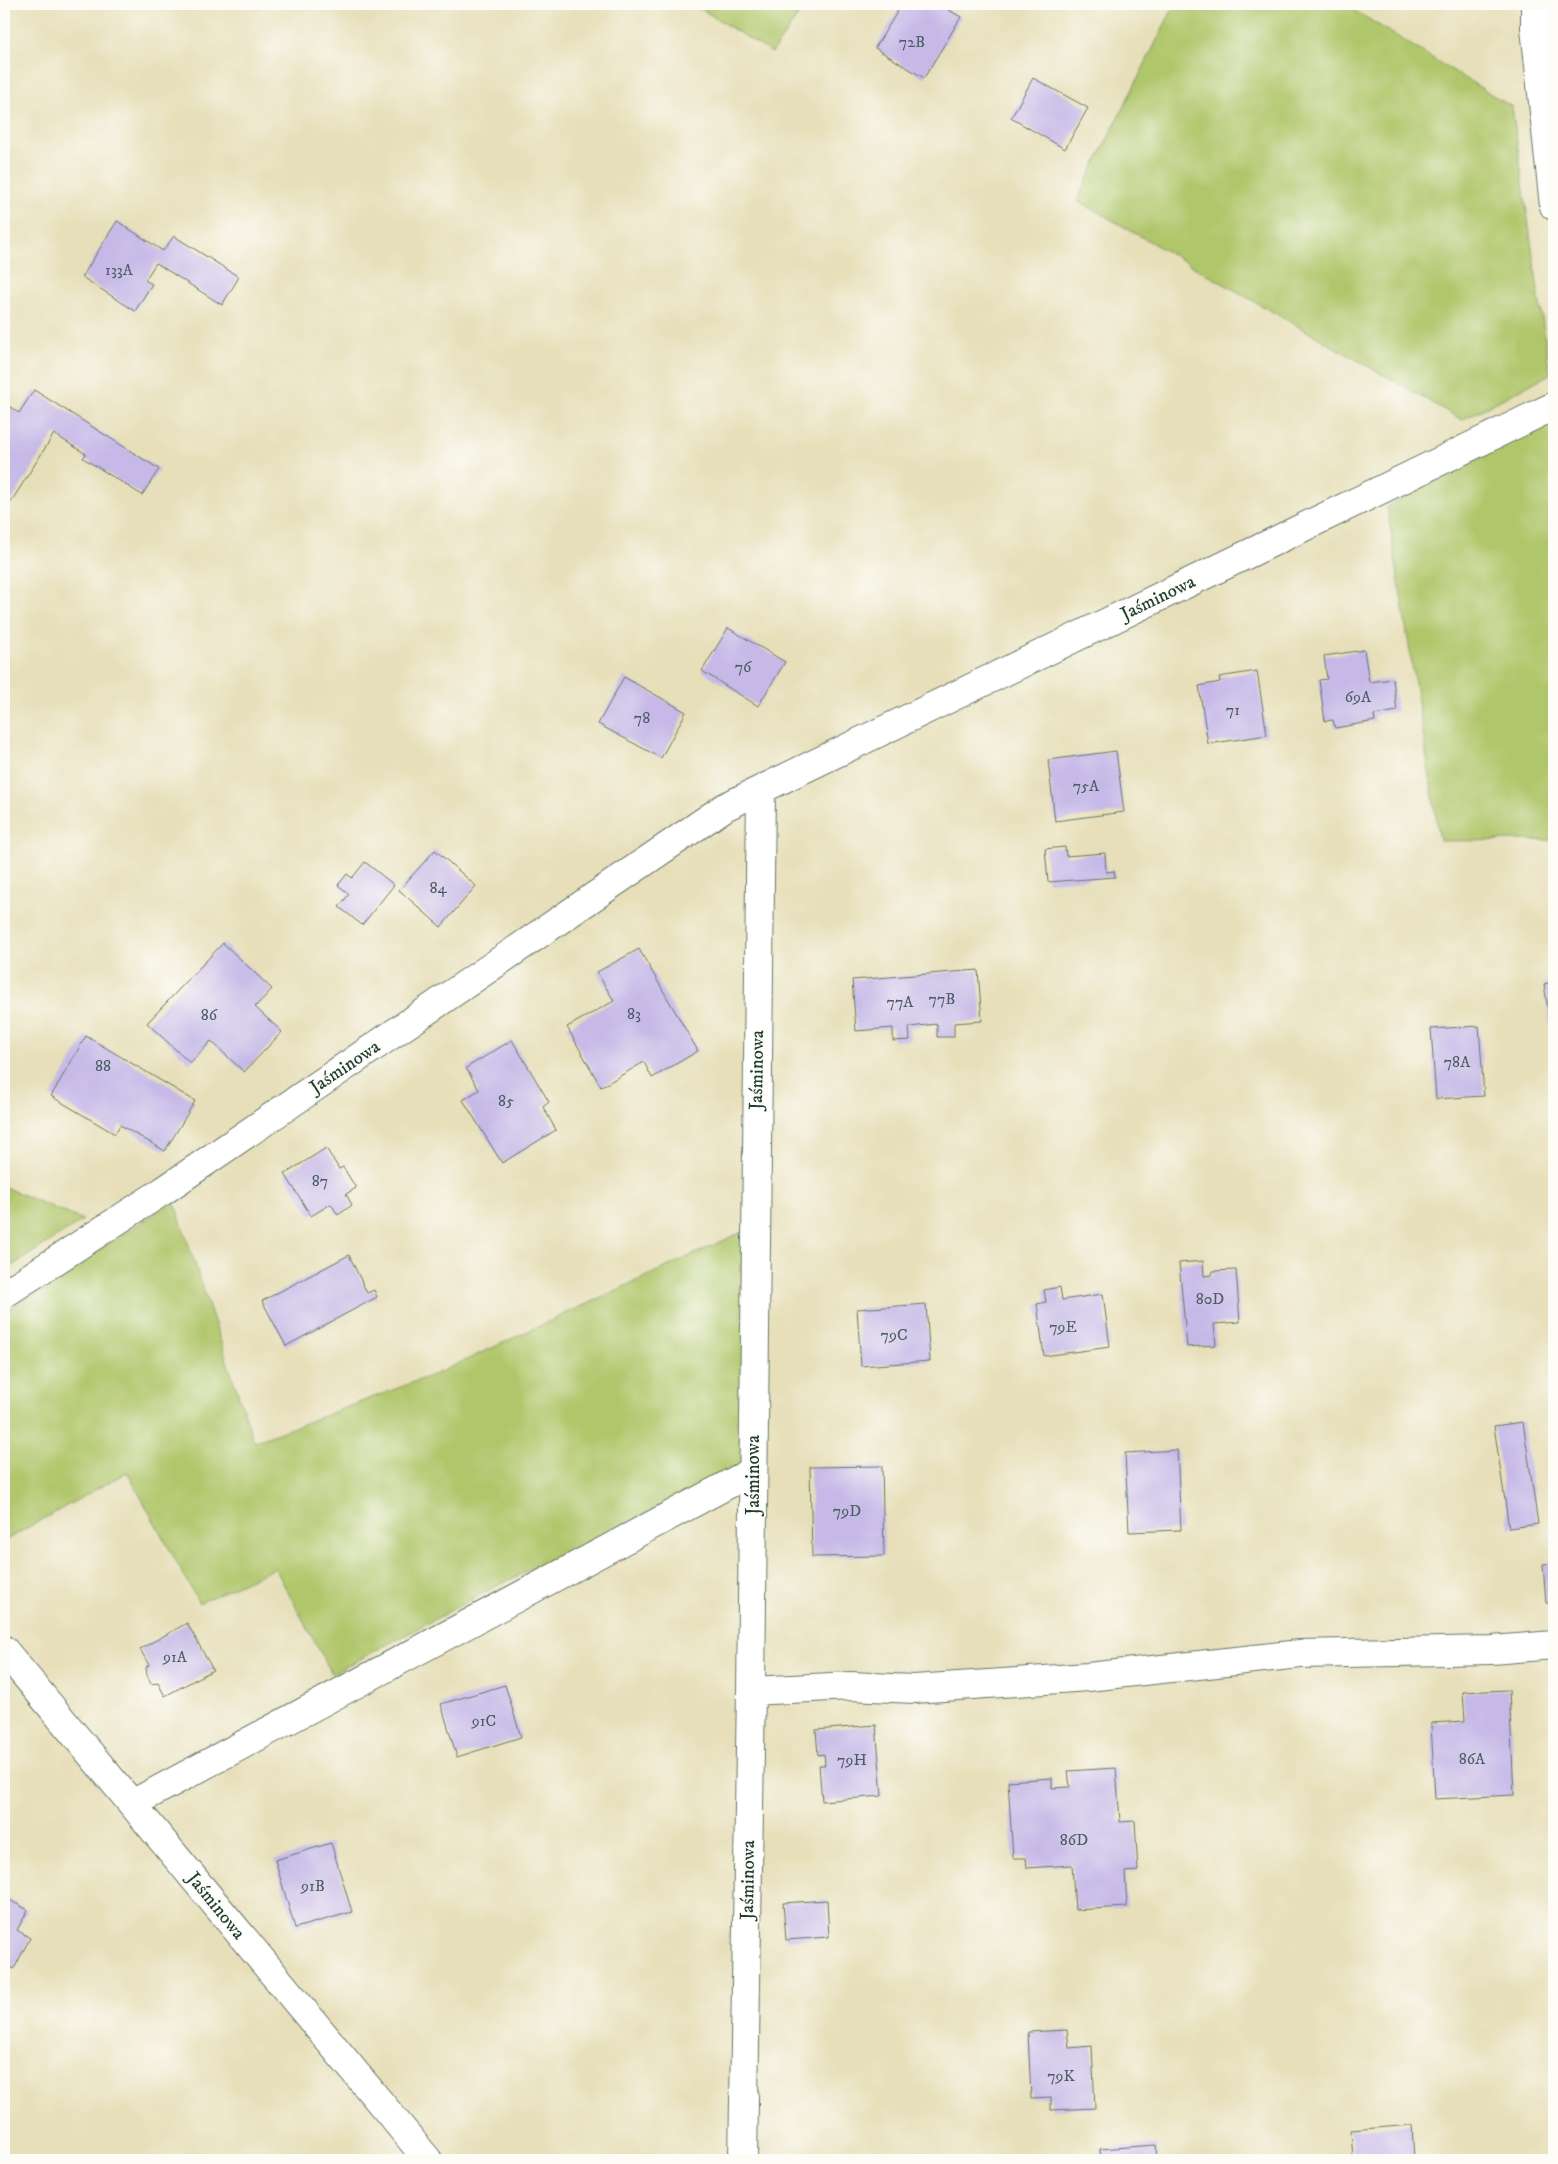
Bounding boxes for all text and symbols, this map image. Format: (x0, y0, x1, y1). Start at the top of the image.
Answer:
house number: 72B (899, 32, 925, 52)
house number: 133A (105, 260, 134, 280)
street label: Jaśminowa (1115, 570, 1199, 627)
house number: 76 (735, 657, 752, 677)
house number: 69A (1345, 687, 1372, 707)
house number: 71 (1226, 700, 1240, 720)
house number: 78 (634, 708, 650, 728)
house number: 75A (1073, 776, 1100, 796)
house number: 84 (429, 878, 447, 898)
house number: 77B (929, 989, 955, 1009)
house number: 77A (886, 992, 914, 1012)
house number: 83 (627, 1004, 641, 1024)
house number: 86 (201, 1005, 218, 1025)
street label: Jaśminowa (745, 1030, 769, 1112)
street label: Jaśminowa (304, 1035, 385, 1100)
house number: 78A (1444, 1052, 1471, 1072)
house number: 88 (95, 1056, 111, 1076)
house number: 85 (498, 1091, 514, 1111)
house number: 87 (312, 1171, 328, 1191)
house number: 80D (1196, 1289, 1224, 1309)
house number: 79E (1049, 1317, 1077, 1337)
house number: 79C (880, 1325, 908, 1345)
street label: Jaśminowa (742, 1435, 765, 1517)
house number: 79D (833, 1501, 861, 1521)
house number: 91A (162, 1647, 188, 1667)
house number: 91C (471, 1711, 496, 1731)
house number: 86A (1459, 1749, 1486, 1769)
house number: 79H (837, 1750, 867, 1770)
house number: 86D (1060, 1830, 1088, 1850)
street label: Jaśminowa (736, 1840, 760, 1922)
street label: Jaśminowa (181, 1866, 250, 1944)
house number: 91B (300, 1876, 325, 1896)
house number: 79K (1047, 2066, 1076, 2086)

